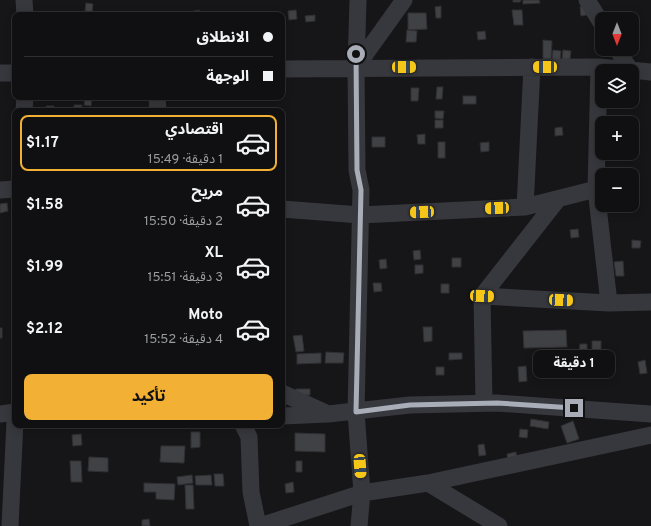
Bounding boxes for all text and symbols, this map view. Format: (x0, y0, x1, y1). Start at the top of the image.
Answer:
north arrow (595, 12, 639, 56)
map controls (595, 12, 639, 212)
text: الانطلاق (197, 29, 249, 48)
route start (347, 45, 365, 63)
car (392, 61, 416, 73)
car (533, 61, 557, 73)
button: layers (595, 64, 639, 108)
text: الوجهة (206, 68, 249, 87)
button: + (595, 116, 639, 160)
text: اقتصادي (165, 121, 223, 140)
icon: car (235, 125, 271, 161)
text: $1.17 (26, 134, 59, 153)
text: 1 دقيقة · 15:49 (148, 152, 223, 168)
button: − (595, 168, 639, 212)
text: مريح (191, 183, 223, 202)
icon: car (235, 187, 271, 223)
text: $1.58 (26, 196, 63, 215)
car (485, 202, 509, 214)
car (410, 205, 434, 219)
text: 2 دقيقة · 15:50 (144, 214, 223, 230)
text: XL (205, 244, 223, 263)
icon: car (235, 249, 271, 285)
text: $1.99 (26, 258, 63, 277)
text: 3 دقيقة · 15:51 (148, 270, 223, 286)
car (470, 289, 494, 303)
car (549, 293, 573, 307)
text: Moto (188, 306, 223, 325)
icon: car (235, 311, 271, 347)
text: $2.12 (26, 320, 63, 339)
text: 4 دقيقة · 15:52 (144, 332, 223, 348)
callout: 1 دقيقة (533, 350, 615, 378)
text: 1 دقيقة (553, 356, 595, 372)
button: تأكيد (24, 374, 273, 420)
route end (565, 399, 583, 417)
car (353, 454, 367, 478)

